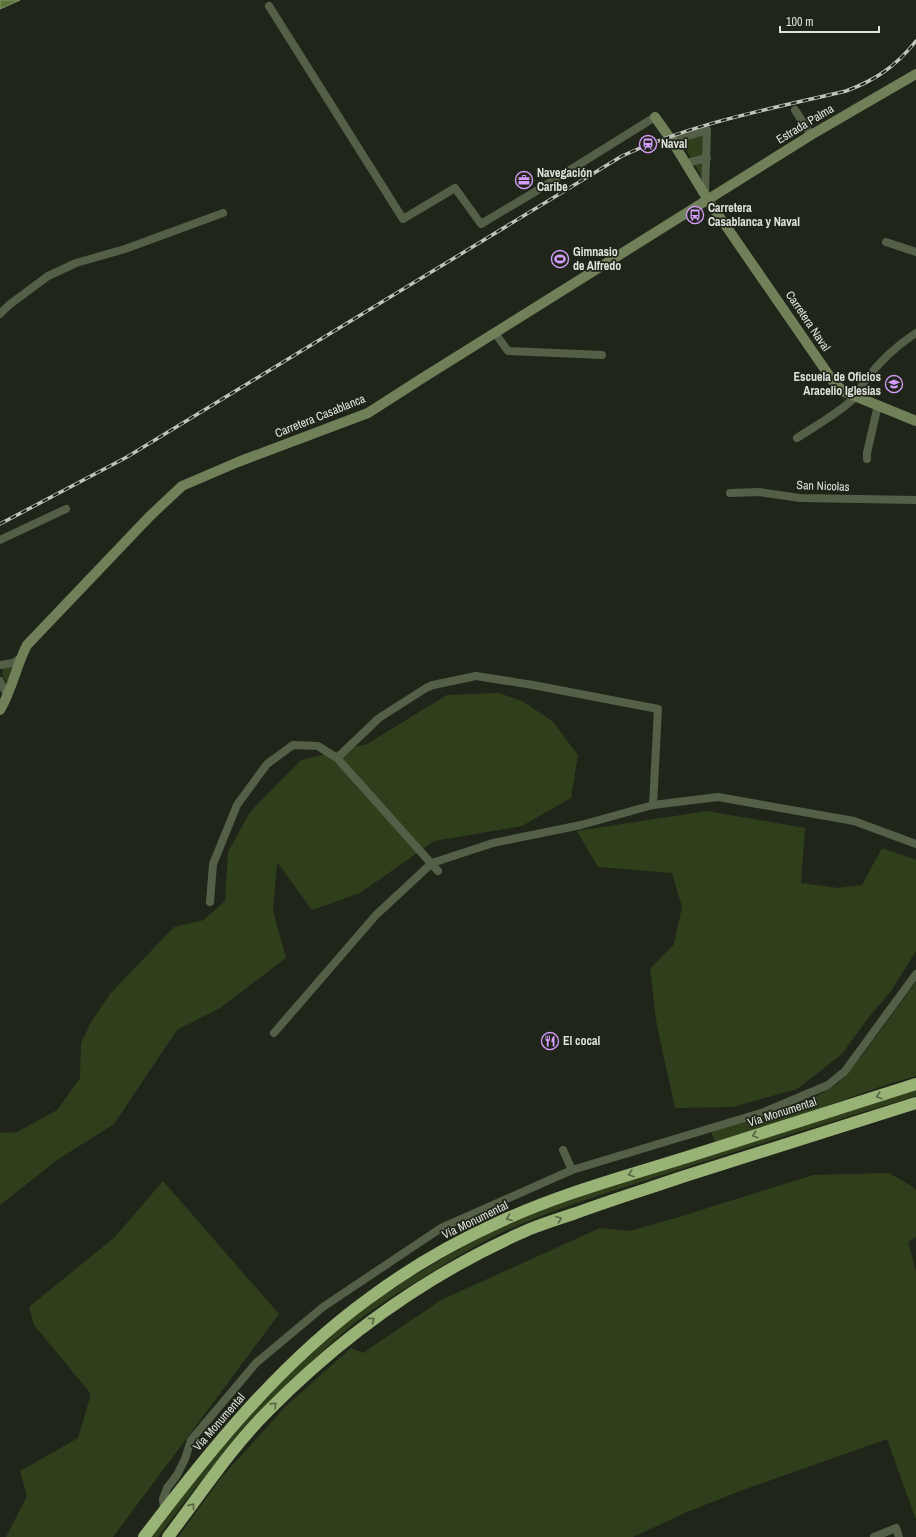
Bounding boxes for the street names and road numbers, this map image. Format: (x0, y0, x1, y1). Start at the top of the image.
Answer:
street label: Estrada Palma (773, 100, 837, 147)
street label: Carretera Naval (782, 288, 834, 354)
street label: Carretera Casablanca (272, 390, 368, 441)
street label: San Nicolas (796, 477, 850, 495)
street label: Vía Monumental (746, 1093, 818, 1131)
street label: Vía Monumental (439, 1197, 511, 1243)
street label: Vía Monumental (190, 1390, 248, 1454)

